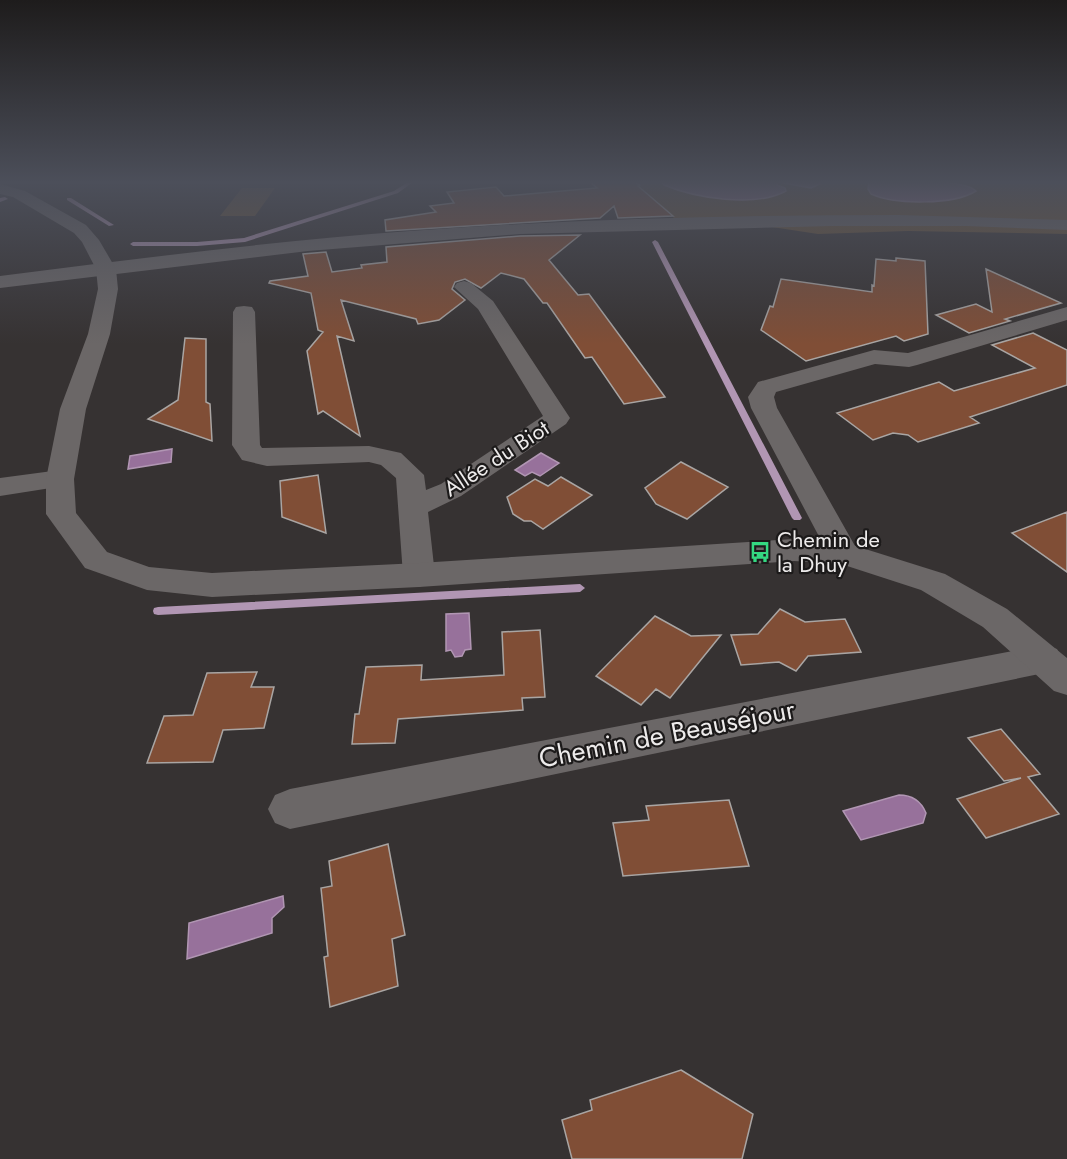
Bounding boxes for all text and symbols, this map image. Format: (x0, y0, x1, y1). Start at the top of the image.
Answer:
street label: Allée du Biot (437, 412, 556, 504)
place label: Chemin de la Dhuy (777, 523, 880, 580)
bus stop icon: Chemin de la Dhuy (748, 540, 772, 564)
street label: Chemin de Beauséjour (535, 689, 799, 777)

